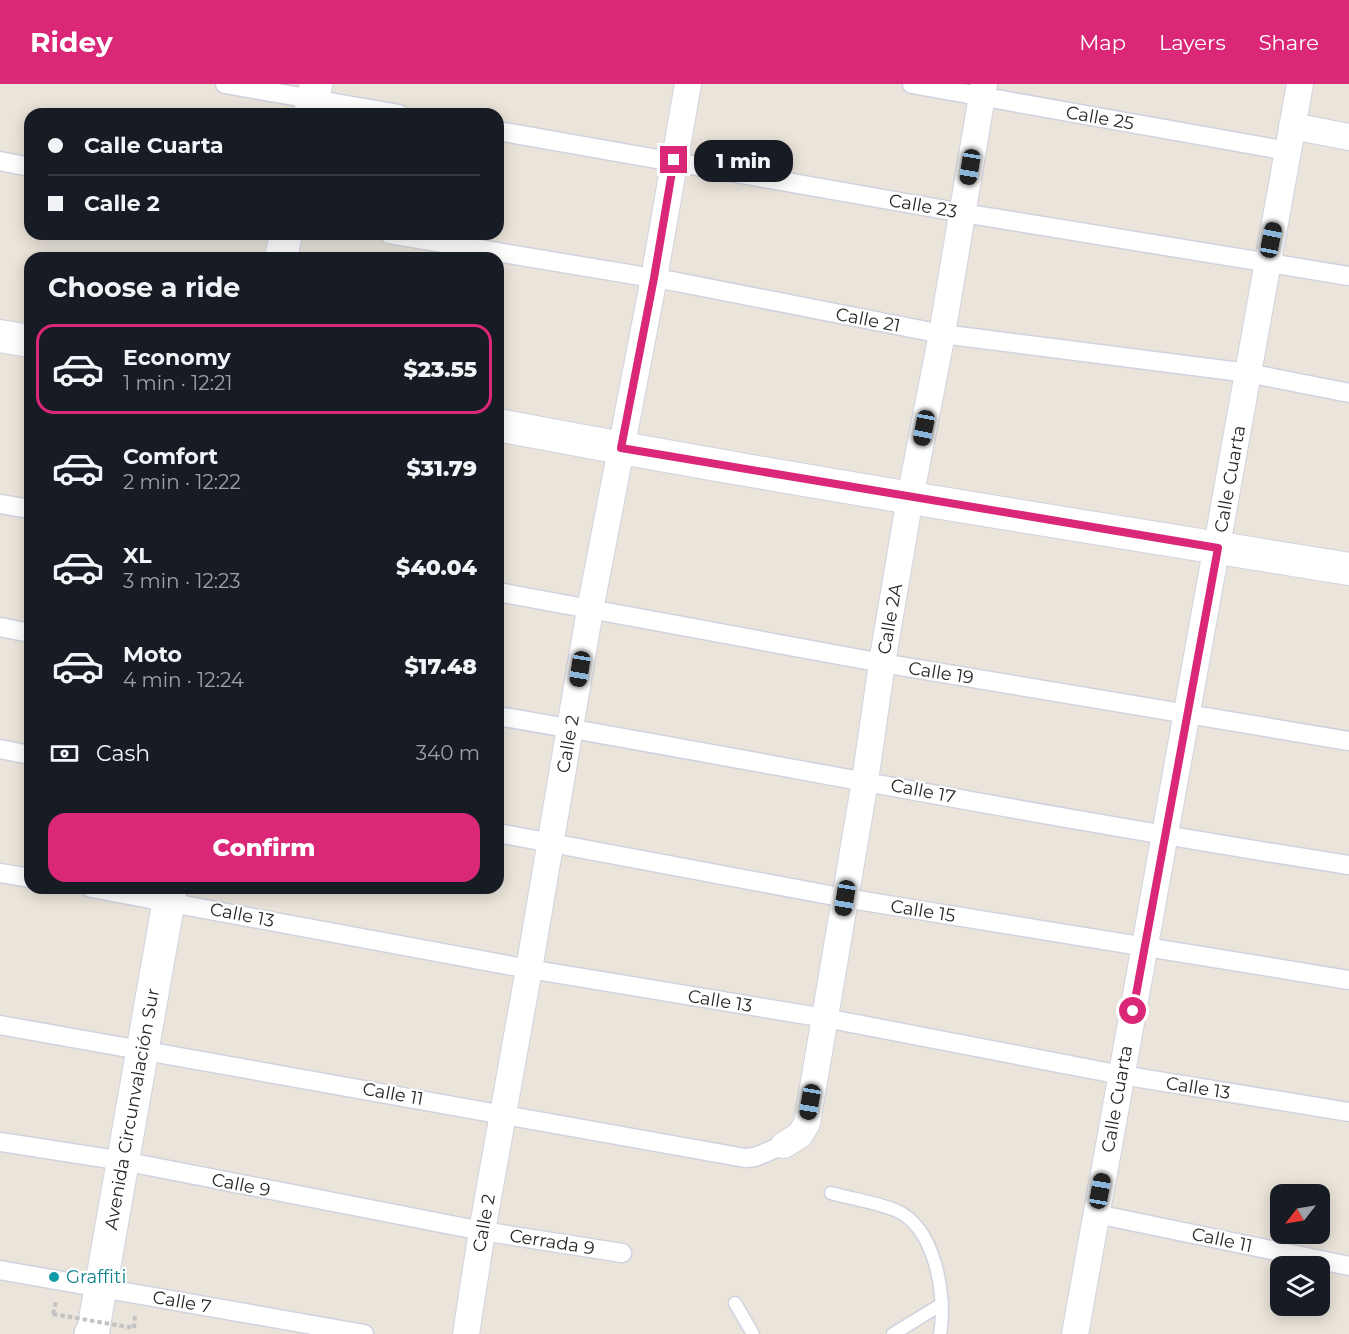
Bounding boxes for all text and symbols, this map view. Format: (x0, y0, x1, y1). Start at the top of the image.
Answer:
text: Ridey (30, 25, 113, 59)
text: Map (1079, 30, 1126, 55)
text: Layers (1159, 30, 1226, 55)
text: Share (1259, 30, 1319, 55)
street label: Calle 25 (1064, 101, 1136, 135)
text: Calle Cuarta (84, 132, 224, 159)
callout: 1 min (695, 139, 794, 181)
route end (660, 146, 687, 173)
car (958, 148, 982, 186)
text: 1 min (716, 149, 771, 173)
street label: Calle 23 (887, 189, 959, 223)
text: Calle 2 (84, 190, 160, 217)
car (1259, 221, 1283, 259)
text: Choose a ride (48, 271, 240, 304)
street label: Calle 21 (834, 303, 902, 337)
icon: car (51, 342, 105, 396)
text: Economy (123, 344, 231, 371)
text: $23.55 (403, 356, 477, 383)
text: 1 min · 12:21 (123, 371, 233, 395)
car (912, 409, 936, 447)
street label: Calle Cuarta (1210, 424, 1250, 534)
icon: car (51, 441, 105, 495)
text: Comfort (123, 443, 218, 470)
text: $31.79 (407, 455, 477, 482)
text: 2 min · 12:22 (123, 470, 241, 494)
icon: car (51, 540, 105, 594)
text: XL (123, 542, 152, 569)
text: $40.04 (396, 554, 477, 581)
text: 3 min · 12:23 (123, 569, 241, 593)
street label: Calle 2A (873, 582, 907, 656)
icon: car (51, 639, 105, 693)
text: Moto (123, 641, 182, 668)
car (568, 650, 592, 688)
text: $17.48 (405, 653, 477, 680)
street label: Calle 19 (907, 657, 975, 689)
text: 4 min · 12:24 (123, 668, 244, 692)
street label: Calle 2 (552, 713, 584, 775)
icon: cash (48, 737, 81, 770)
text: Cash (96, 740, 150, 767)
text: 340 m (416, 741, 480, 765)
street label: Calle 17 (889, 774, 957, 808)
button: Confirm (48, 813, 480, 882)
car (833, 879, 857, 917)
street label: Calle 15 (889, 895, 957, 927)
street label: Calle 13 (208, 898, 276, 932)
street label: Calle 13 (686, 985, 754, 1017)
street label: Avenida Circunvalación Sur (100, 986, 164, 1232)
route start (1119, 997, 1146, 1024)
street label: Calle Cuarta (1097, 1044, 1137, 1154)
street label: Calle 13 (1164, 1072, 1232, 1104)
street label: Calle 11 (361, 1078, 425, 1110)
car (798, 1083, 822, 1121)
street label: Calle 9 (210, 1169, 272, 1201)
car (1088, 1172, 1112, 1210)
north arrow (1270, 1184, 1330, 1244)
map controls (1270, 1184, 1330, 1316)
street label: Calle 2 (468, 1192, 500, 1254)
street label: Calle 11 (1190, 1223, 1254, 1257)
street label: Cerrada 9 (508, 1224, 596, 1260)
button: layers (1270, 1256, 1330, 1316)
place label: Graffiti (66, 1266, 126, 1288)
marker: Graffiti (47, 1270, 61, 1284)
street label: Calle 7 (151, 1286, 213, 1318)

